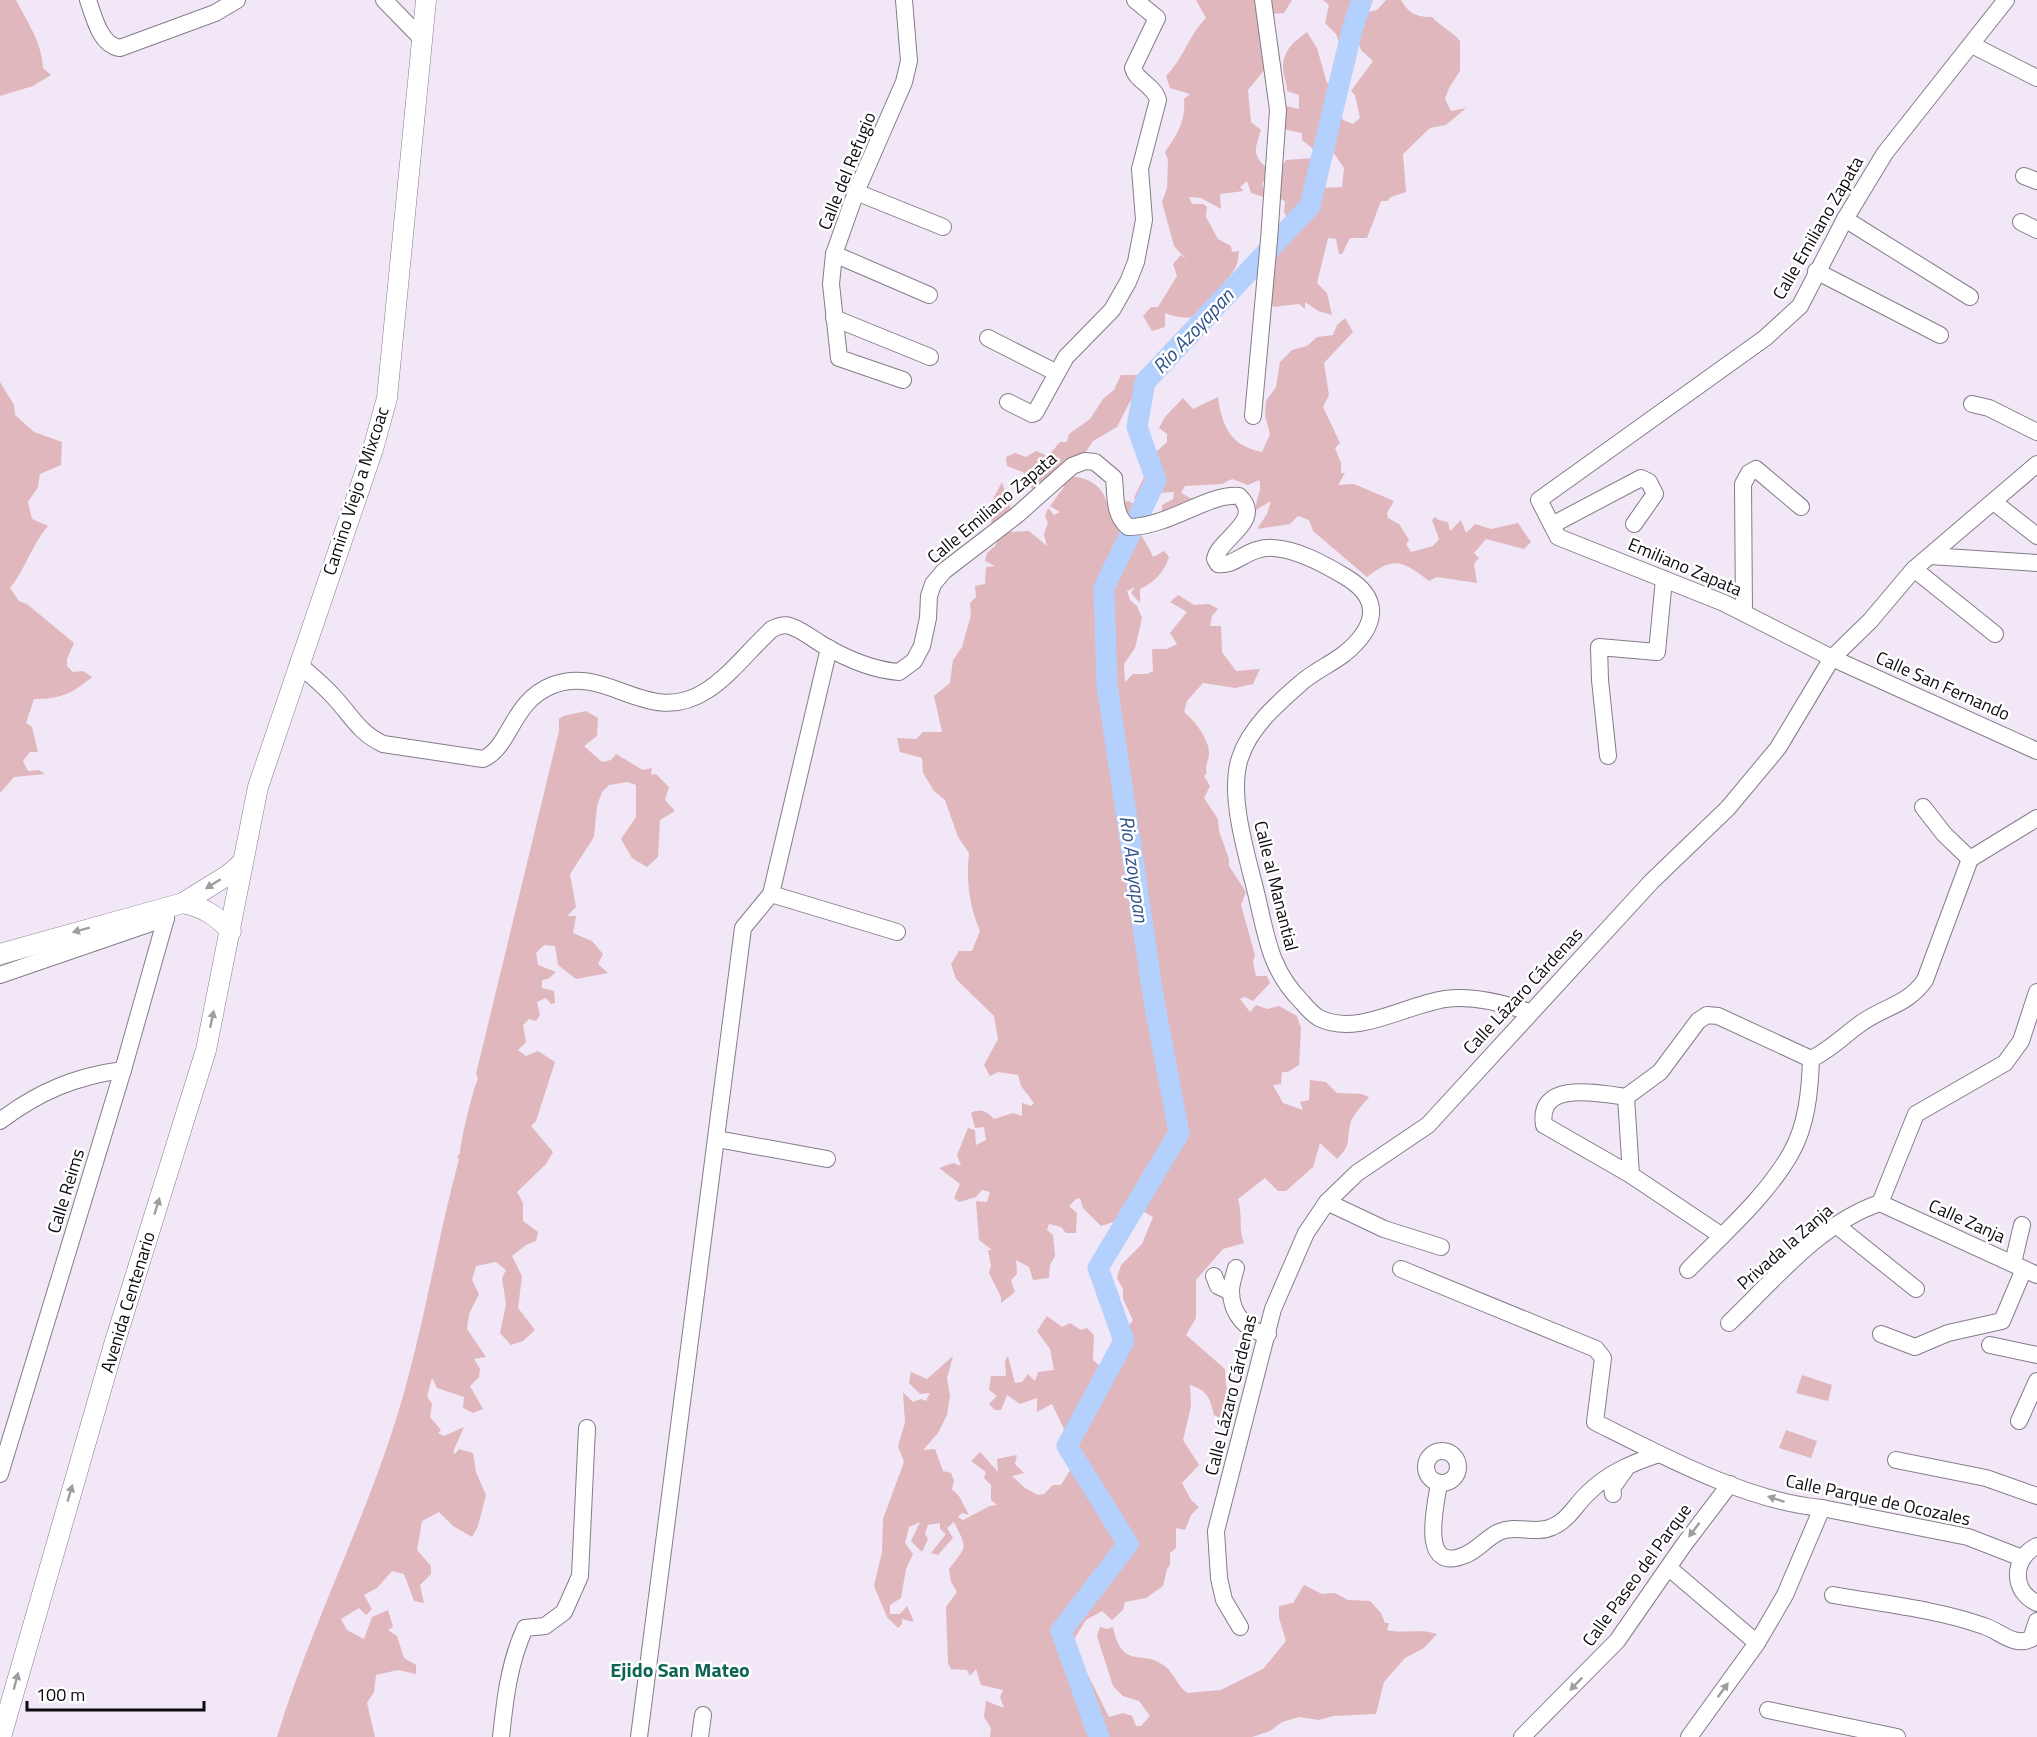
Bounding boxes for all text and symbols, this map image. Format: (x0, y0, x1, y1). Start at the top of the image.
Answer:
street label: Calle del Refugio (811, 108, 882, 234)
street label: Calle Emiliano Zapata (1765, 151, 1870, 305)
water label: Rio Azoyapan (1145, 280, 1241, 381)
street label: Camino Viejo a Mixcoac (316, 403, 396, 579)
street label: Calle Emiliano Zapata (921, 445, 1062, 570)
street label: Emiliano Zapata (1624, 530, 1746, 603)
street label: Calle San Fernando (1872, 644, 2015, 727)
water label: Rio Azoyapan (1112, 814, 1157, 925)
street label: Calle al Manantial (1247, 818, 1306, 954)
one-way arrow (205, 879, 221, 890)
street label: Calle Lázaro Cárdenas (1456, 921, 1589, 1060)
one-way arrow (71, 926, 89, 935)
one-way arrow (208, 1010, 217, 1029)
street label: Calle Reims (40, 1145, 91, 1237)
street label: Calle Zanja (1924, 1192, 2010, 1249)
one-way arrow (153, 1197, 163, 1215)
street label: Privada la Zanja (1731, 1197, 1839, 1296)
street label: Avenida Centenario (93, 1228, 162, 1376)
street label: Calle Lázaro Cárdenas (1197, 1312, 1264, 1478)
street label: Calle Parque de Ocozales (1783, 1467, 1973, 1532)
one-way arrow (66, 1484, 75, 1502)
one-way arrow (1766, 1493, 1784, 1503)
street label: Calle Paseo del Parque (1575, 1498, 1698, 1652)
one-way arrow (1688, 1522, 1701, 1538)
district label: Ejido San Mateo (610, 1654, 750, 1685)
one-way arrow (12, 1671, 21, 1689)
scale bar (27, 1674, 204, 1712)
one-way arrow (1569, 1677, 1583, 1692)
text: 100 m (36, 1681, 85, 1708)
one-way arrow (1717, 1682, 1729, 1698)

